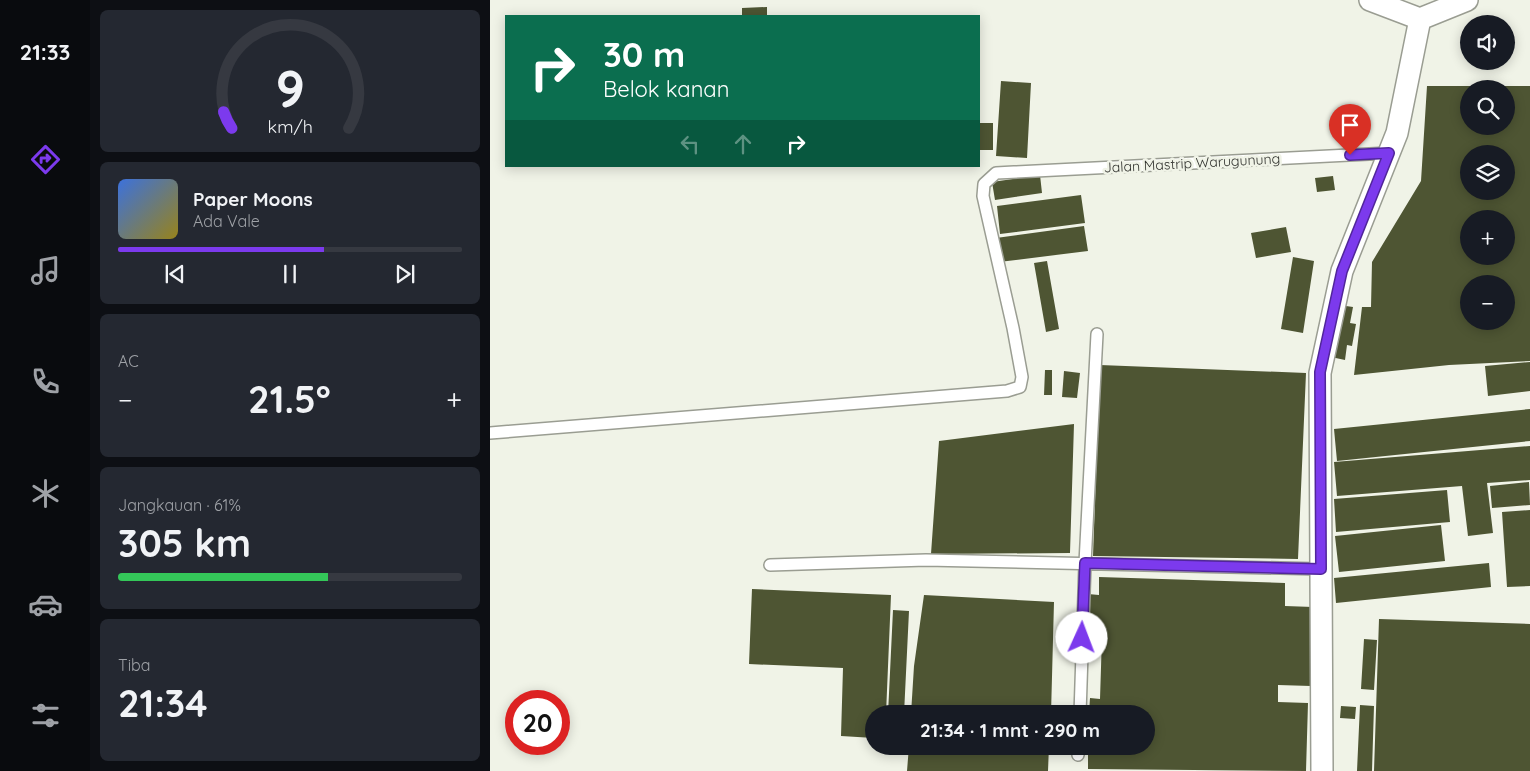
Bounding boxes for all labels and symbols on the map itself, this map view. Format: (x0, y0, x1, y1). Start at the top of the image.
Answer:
pin (1329, 104, 1371, 155)
street label: Jalan Mastrip Warugunung (1103, 149, 1281, 177)
position arrow (1055, 611, 1107, 663)
speed limit sign: 20 (505, 690, 570, 755)

